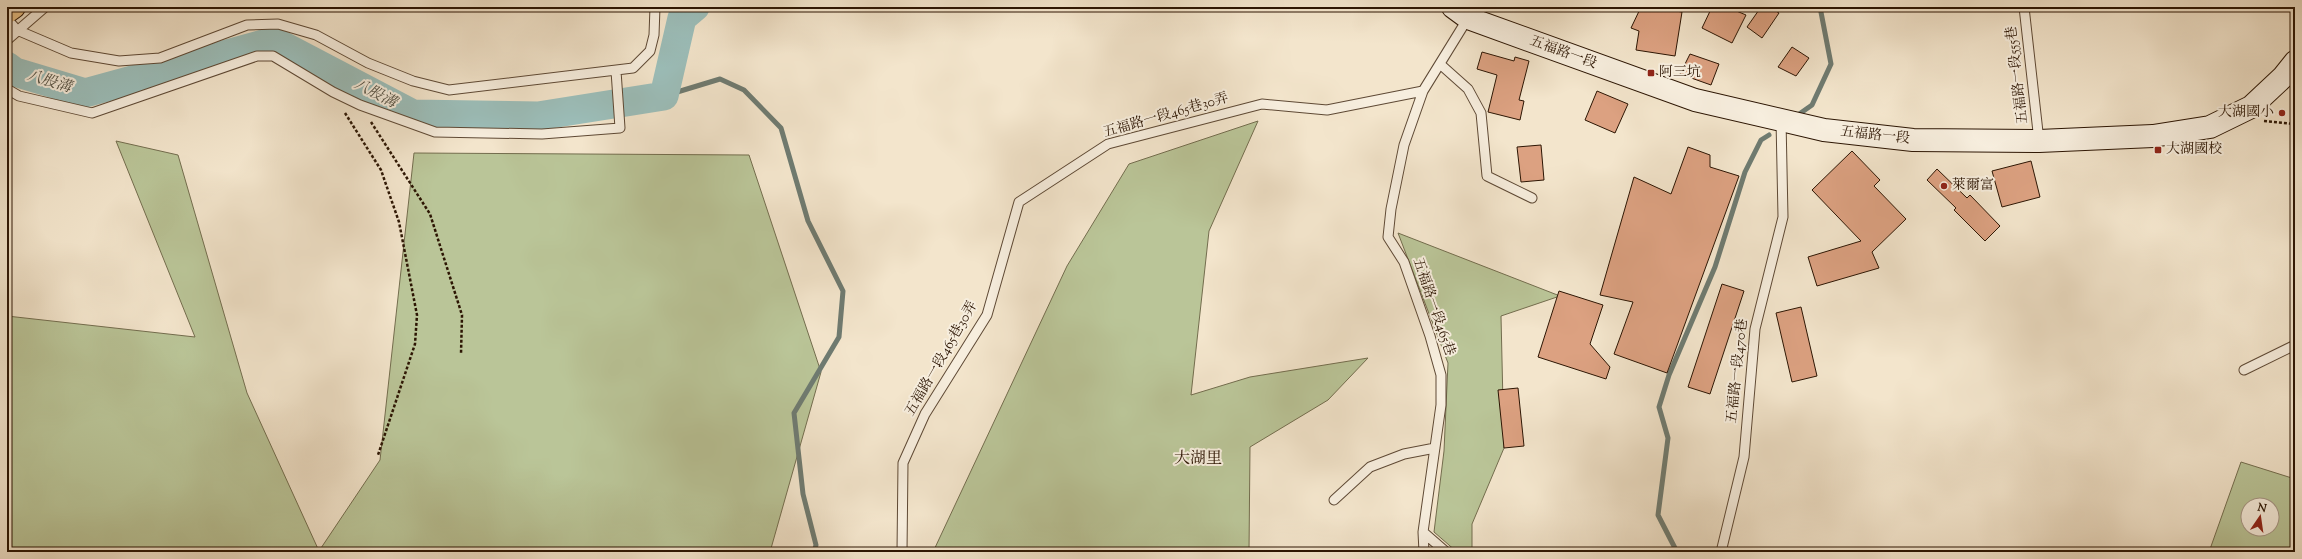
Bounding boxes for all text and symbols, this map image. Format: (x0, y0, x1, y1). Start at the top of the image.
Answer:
street label: 五福路一段555巷 (2002, 25, 2034, 125)
street label: 五福路一段 (1527, 32, 1599, 74)
place label: 阿三坑 (1659, 63, 1701, 83)
water label: 八股溝 (24, 65, 75, 99)
marker: 阿三坑 (1646, 68, 1656, 78)
water label: 八股溝 (350, 74, 402, 115)
street label: 五福路一段465巷30弄 (1101, 89, 1231, 143)
place label: 大湖國小 (2218, 103, 2274, 123)
marker: 大湖國小 (2277, 108, 2287, 118)
street label: 五福路一段 (1839, 122, 1911, 150)
place label: 大湖國校 (2166, 140, 2222, 160)
marker: 大湖國校 (2153, 145, 2163, 155)
place label: 萊爾富 (1952, 176, 1994, 196)
marker: 萊爾富 (1939, 181, 1949, 191)
street label: 五福路一段465巷 (1407, 255, 1459, 359)
street label: 五福路一段465巷30弄 (901, 298, 983, 420)
street label: 五福路一段470巷 (1723, 318, 1753, 424)
district label: 大湖里 (1174, 448, 1222, 471)
north arrow (2240, 497, 2280, 537)
text: N (2255, 499, 2268, 517)

